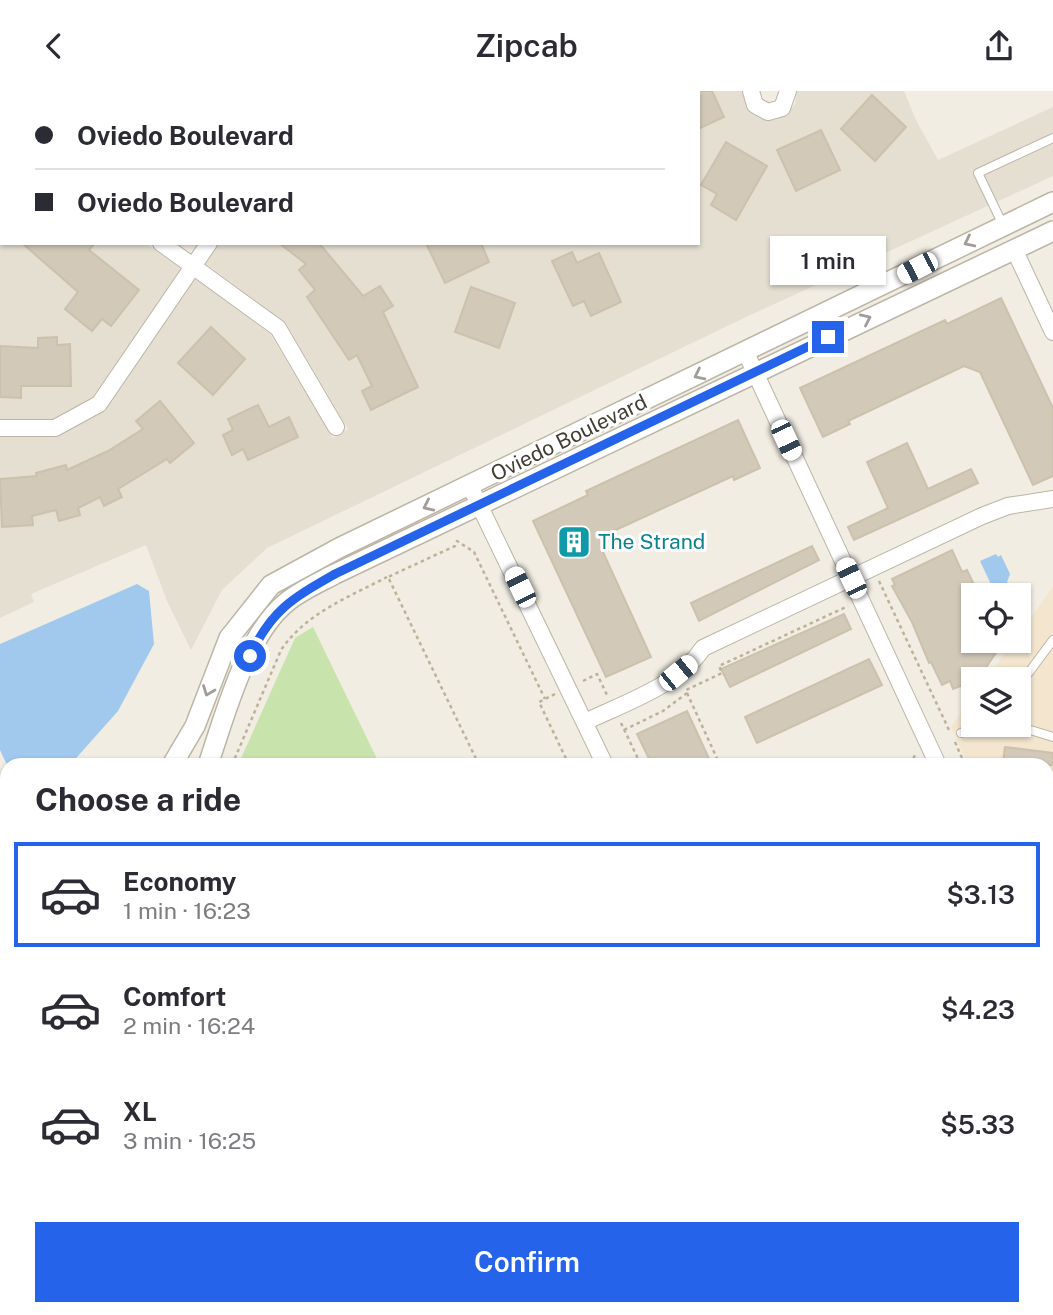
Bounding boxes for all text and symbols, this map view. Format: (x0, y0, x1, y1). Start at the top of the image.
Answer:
icon: back (35, 27, 73, 65)
text: Zipcab (475, 27, 578, 64)
icon: share (980, 27, 1018, 65)
text: Oviedo Boulevard (77, 120, 294, 151)
text: Oviedo Boulevard (77, 187, 294, 218)
one-way arrow (964, 234, 976, 248)
callout: 1 min (770, 236, 886, 285)
text: 1 min (801, 247, 855, 274)
car (894, 249, 941, 287)
one-way arrow (859, 314, 871, 328)
route end (812, 321, 844, 353)
one-way arrow (694, 367, 706, 381)
street label: Oviedo Boulevard (487, 389, 651, 486)
car (768, 417, 805, 463)
one-way arrow (423, 497, 435, 511)
building icon: The Strand (555, 523, 593, 561)
place label: The Strand (598, 529, 705, 554)
car (833, 555, 870, 601)
car (502, 564, 539, 610)
map controls (961, 583, 1031, 737)
button: locate (961, 583, 1031, 653)
route start (234, 640, 266, 672)
car (656, 652, 701, 694)
button: layers (961, 667, 1031, 737)
one-way arrow (203, 685, 217, 697)
text: Choose a ride (35, 781, 241, 818)
icon: car (39, 863, 102, 926)
text: Economy (123, 866, 236, 897)
text: $3.13 (946, 879, 1015, 910)
text: 1 min · 16:23 (123, 897, 251, 924)
icon: car (39, 978, 102, 1041)
text: Comfort (123, 981, 226, 1012)
text: $4.23 (941, 994, 1015, 1025)
text: 2 min · 16:24 (123, 1012, 255, 1039)
icon: car (39, 1093, 102, 1156)
text: XL (123, 1096, 157, 1127)
text: $5.33 (940, 1109, 1015, 1140)
text: 3 min · 16:25 (123, 1127, 256, 1154)
button: Confirm (35, 1222, 1019, 1302)

